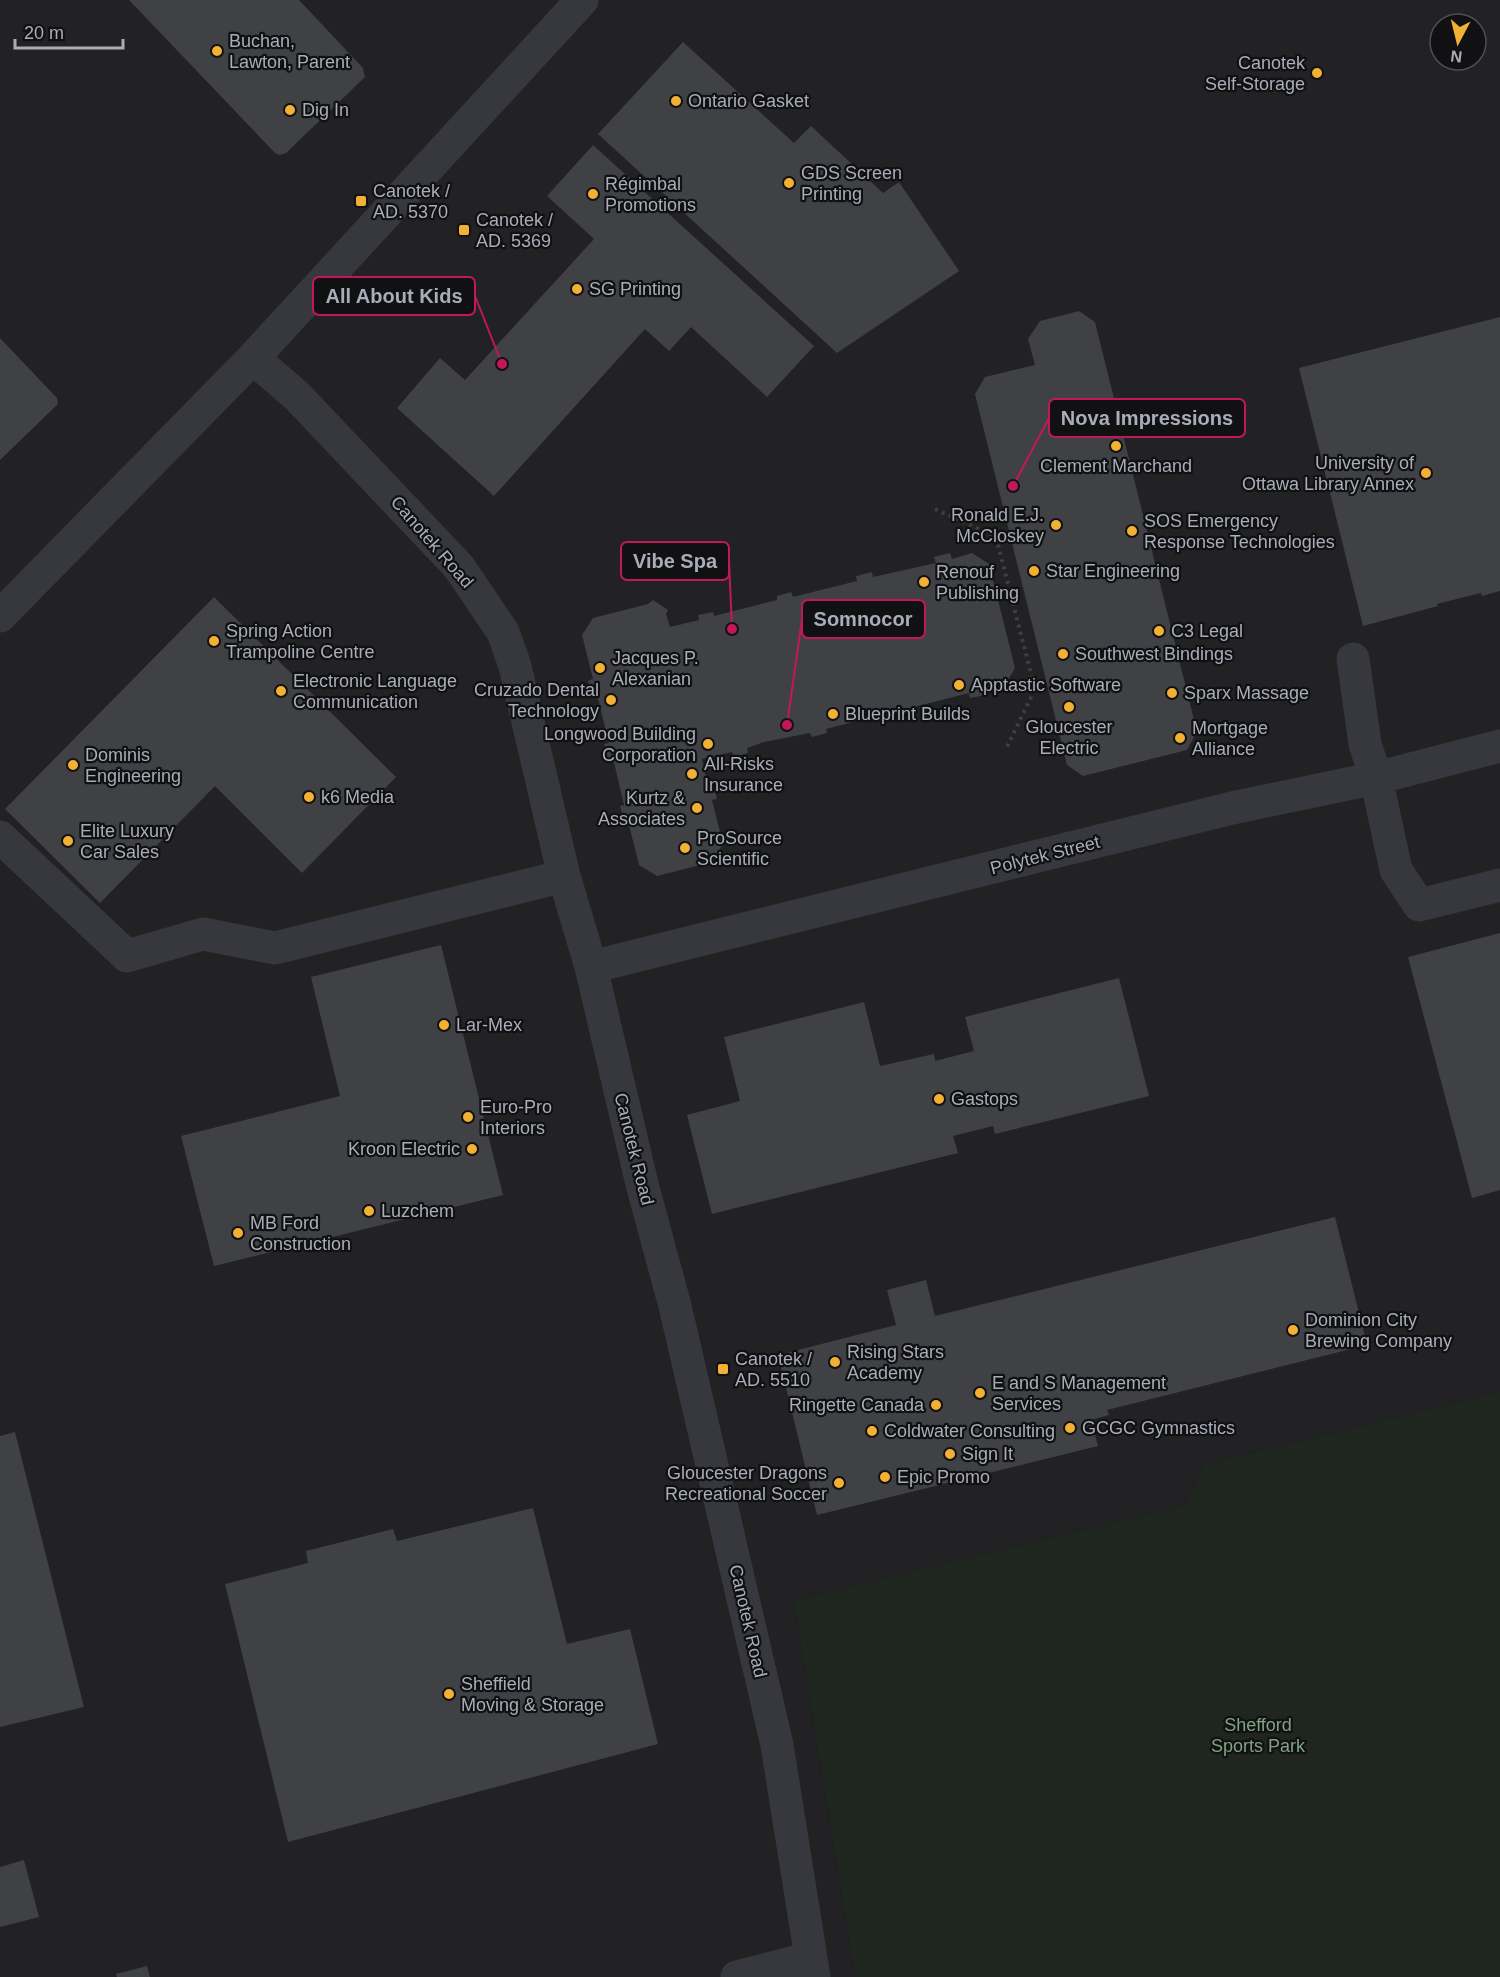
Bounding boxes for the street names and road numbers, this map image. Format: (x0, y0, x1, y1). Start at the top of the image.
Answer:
street label: Canotek Road (387, 492, 477, 592)
street label: Polytek Street (988, 832, 1102, 878)
street label: Canotek Road (610, 1091, 658, 1207)
street label: Canotek Road (725, 1563, 771, 1679)

